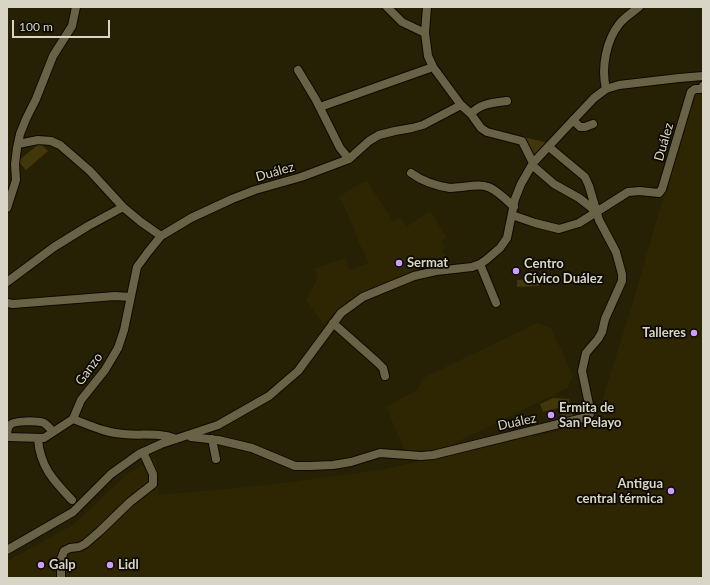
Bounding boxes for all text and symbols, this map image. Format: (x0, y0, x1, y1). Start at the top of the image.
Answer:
scale bar (14, 12, 112, 38)
text: 100 m (19, 19, 53, 34)
street label: Duález (651, 121, 677, 163)
street label: Duález (254, 159, 296, 185)
place label: Sermat (407, 255, 448, 271)
place label: Centro Cívico Duález (524, 256, 603, 287)
marker: Sermat (394, 258, 404, 268)
marker: Centro Cívico Duález (511, 266, 521, 276)
place label: Talleres (642, 325, 686, 341)
marker: Talleres (689, 328, 699, 338)
street label: Ganzo (72, 350, 106, 388)
place label: Ermita de San Pelayo (559, 400, 622, 431)
street label: Duález (496, 410, 538, 434)
marker: Ermita de San Pelayo (546, 410, 556, 420)
place label: Antigua central térmica (576, 476, 663, 507)
marker: Antigua central térmica (666, 486, 676, 496)
place label: Galp (49, 557, 76, 573)
place label: Lidl (118, 557, 139, 573)
marker: Galp (36, 560, 46, 570)
marker: Lidl (105, 560, 115, 570)

